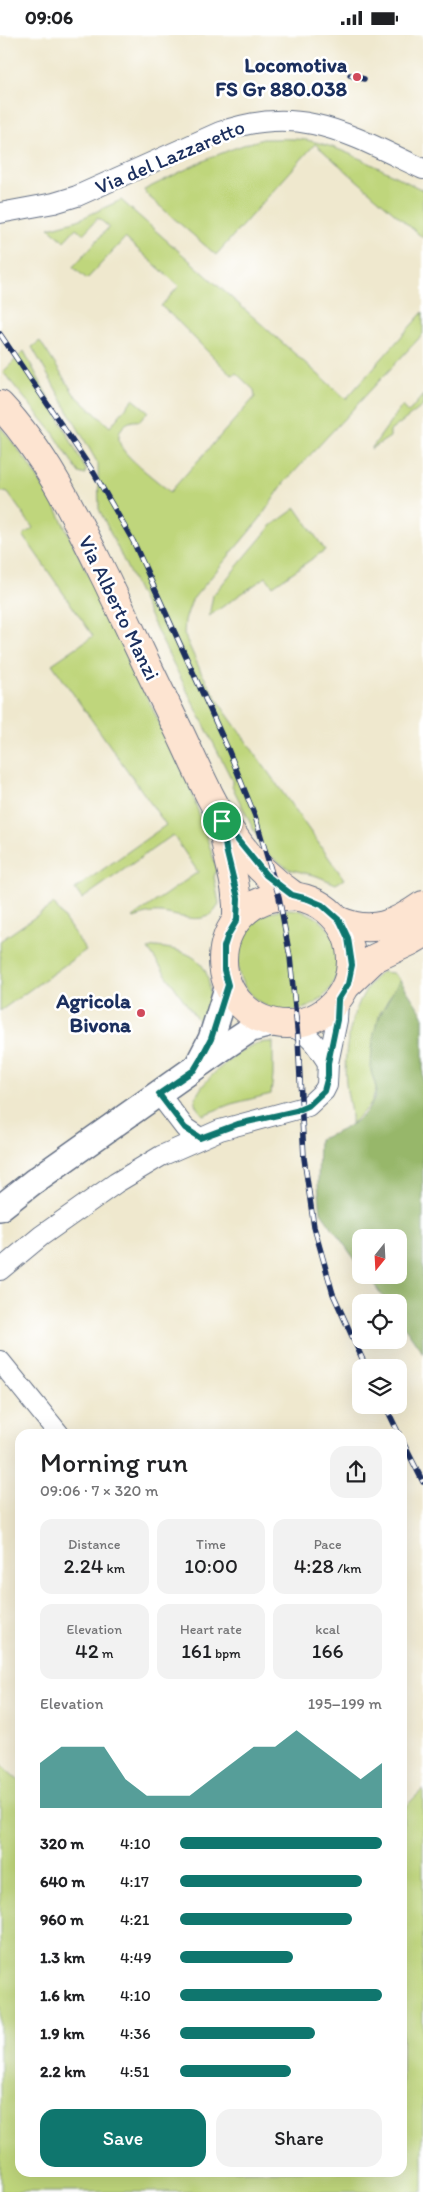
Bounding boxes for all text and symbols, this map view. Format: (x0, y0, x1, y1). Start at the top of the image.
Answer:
text: 09:06 (25, 6, 73, 29)
place label: Locomotiva FS Gr 880.038 (215, 52, 348, 101)
marker: Locomotiva FS Gr 880.038 (351, 71, 363, 83)
street label: Via del Lazzaretto (91, 114, 248, 199)
street label: Via Alberto Manzi (74, 531, 165, 684)
pin (201, 800, 243, 842)
icon: arrive (208, 807, 236, 835)
place label: Agricola Bivona (55, 988, 132, 1037)
marker: Agricola Bivona (135, 1007, 147, 1019)
north arrow (352, 1229, 408, 1284)
map controls (352, 1229, 407, 1414)
button: locate (352, 1294, 407, 1349)
button: layers (352, 1359, 407, 1414)
text: Morning run (40, 1445, 188, 1479)
button: share (330, 1446, 382, 1498)
text: 09:06 · 7 × 320 m (40, 1481, 159, 1500)
text: Distance (68, 1536, 121, 1553)
text: Time (196, 1536, 226, 1553)
text: Pace (314, 1536, 342, 1553)
text: 2.24 (64, 1553, 103, 1578)
text: 10:00 (184, 1553, 238, 1578)
text: 4:28 (294, 1553, 334, 1578)
text: km (103, 1560, 125, 1577)
text: /km (334, 1560, 362, 1577)
text: Elevation (67, 1621, 122, 1638)
text: Heart rate (180, 1621, 242, 1638)
text: kcal (315, 1621, 340, 1638)
text: 42 (75, 1638, 99, 1663)
text: 161 (181, 1638, 212, 1663)
text: 166 (312, 1638, 344, 1663)
text: m (99, 1645, 114, 1662)
text: bpm (212, 1645, 241, 1662)
text: Elevation (40, 1694, 104, 1713)
text: 195–199 m (308, 1694, 382, 1713)
text: 320 m (40, 1834, 84, 1853)
text: 4:10 (120, 1834, 151, 1853)
text: 640 m (40, 1872, 85, 1891)
text: 4:17 (120, 1872, 149, 1891)
text: 960 m (40, 1910, 84, 1929)
text: 4:21 (120, 1910, 149, 1929)
text: 1.3 km (40, 1948, 85, 1967)
text: 4:49 (120, 1948, 152, 1967)
text: 1.6 km (40, 1986, 85, 2005)
text: 4:10 (120, 1986, 151, 2005)
text: 1.9 km (40, 2024, 84, 2043)
text: 4:36 (120, 2024, 151, 2043)
text: 2.2 km (40, 2062, 86, 2081)
text: 4:51 (120, 2062, 149, 2081)
button: Save (40, 2109, 206, 2167)
button: Share (216, 2109, 382, 2167)

